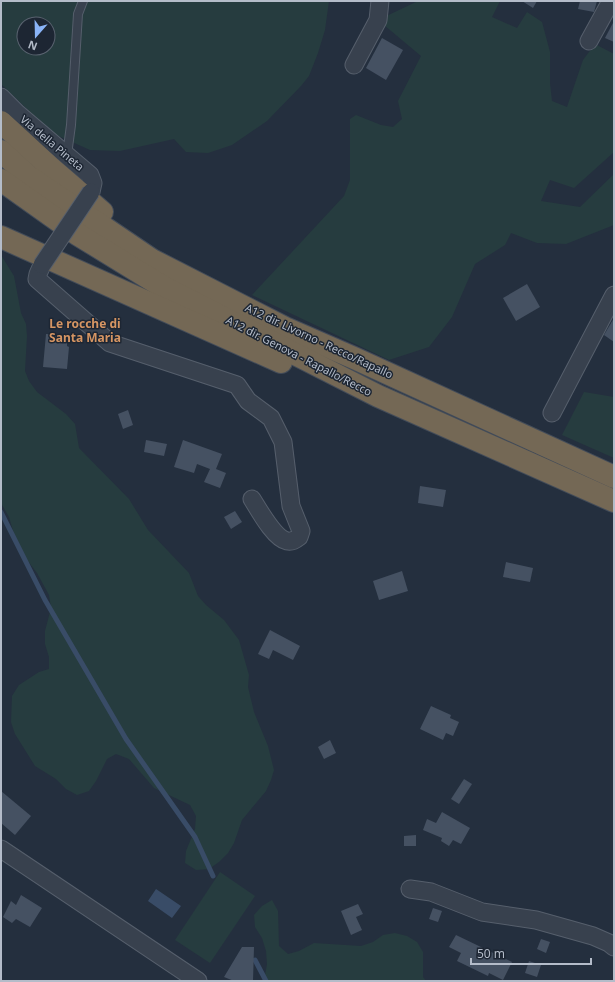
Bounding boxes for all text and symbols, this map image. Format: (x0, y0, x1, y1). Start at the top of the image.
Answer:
north arrow (16, 16, 56, 56)
text: N (26, 37, 39, 54)
street label: Via della Pineta (17, 112, 87, 174)
street label: A12 dir. Livorno - Recco/Rapallo (243, 300, 396, 382)
street label: A12 dir. Genova - Rapallo/Recco (224, 312, 375, 399)
district label: Le rocche di Santa Maria (49, 315, 121, 346)
scale bar (471, 940, 591, 966)
text: 50 m (477, 945, 505, 962)

